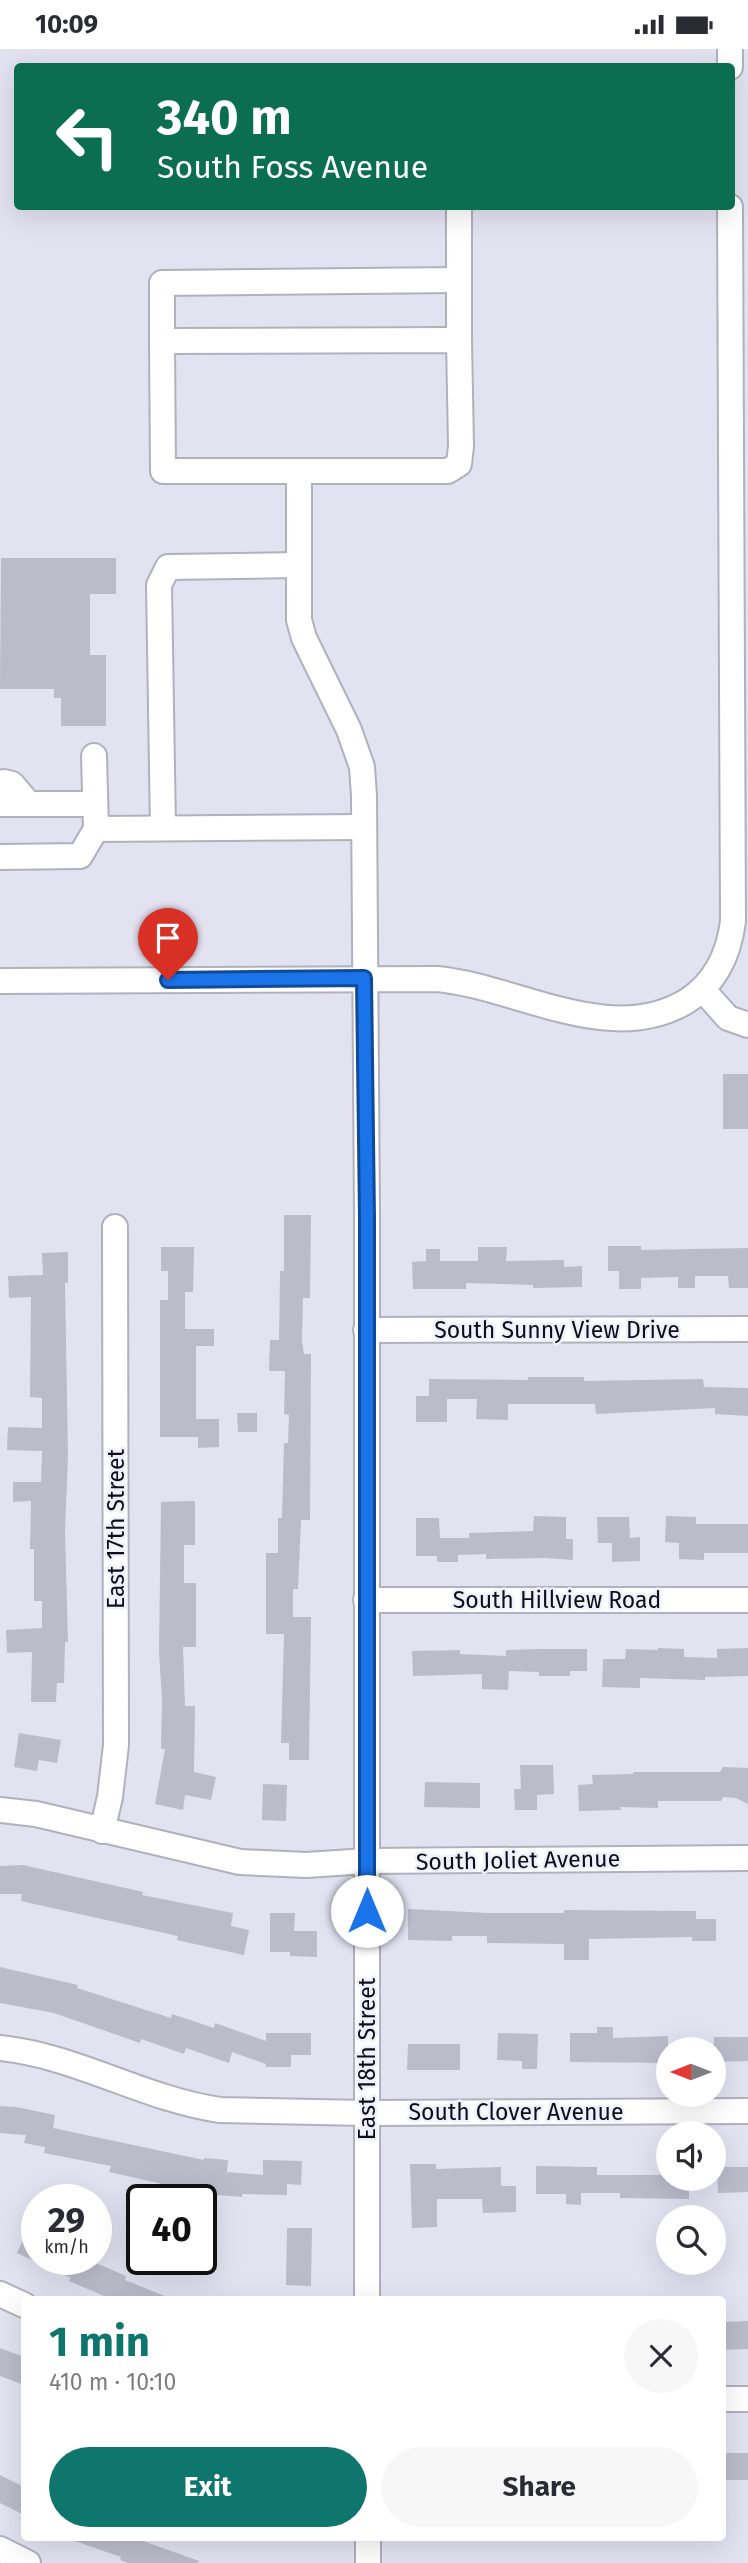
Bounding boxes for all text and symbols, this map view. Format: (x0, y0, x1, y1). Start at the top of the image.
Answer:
text: 10:09 (35, 9, 98, 40)
text: 340 m (157, 88, 292, 147)
icon: left (42, 91, 133, 182)
text: South Foss Avenue (157, 148, 428, 186)
pin (138, 908, 198, 980)
icon: arrive (149, 919, 187, 957)
street label: South Sunny View Drive (434, 1316, 680, 1344)
street label: East 17th Street (102, 1448, 130, 1609)
street label: South Hillview Road (453, 1586, 661, 1614)
street label: South Joliet Avenue (416, 1844, 620, 1876)
position arrow (330, 1874, 404, 1948)
street label: East 18th Street (353, 1977, 381, 2140)
north arrow (656, 2037, 726, 2107)
map controls (656, 2037, 726, 2275)
street label: South Clover Avenue (409, 2098, 623, 2126)
button: sound (656, 2121, 726, 2191)
speed limit sign: 40 (126, 2184, 217, 2275)
text: 29 (48, 2199, 85, 2241)
button: search (656, 2205, 726, 2275)
text: km/h (44, 2236, 89, 2258)
text: 1 min (49, 2317, 150, 2367)
button: close (624, 2319, 698, 2393)
text: 410 m · 10:10 (49, 2368, 176, 2396)
button: Exit (49, 2447, 367, 2527)
button: Share (381, 2447, 698, 2527)

